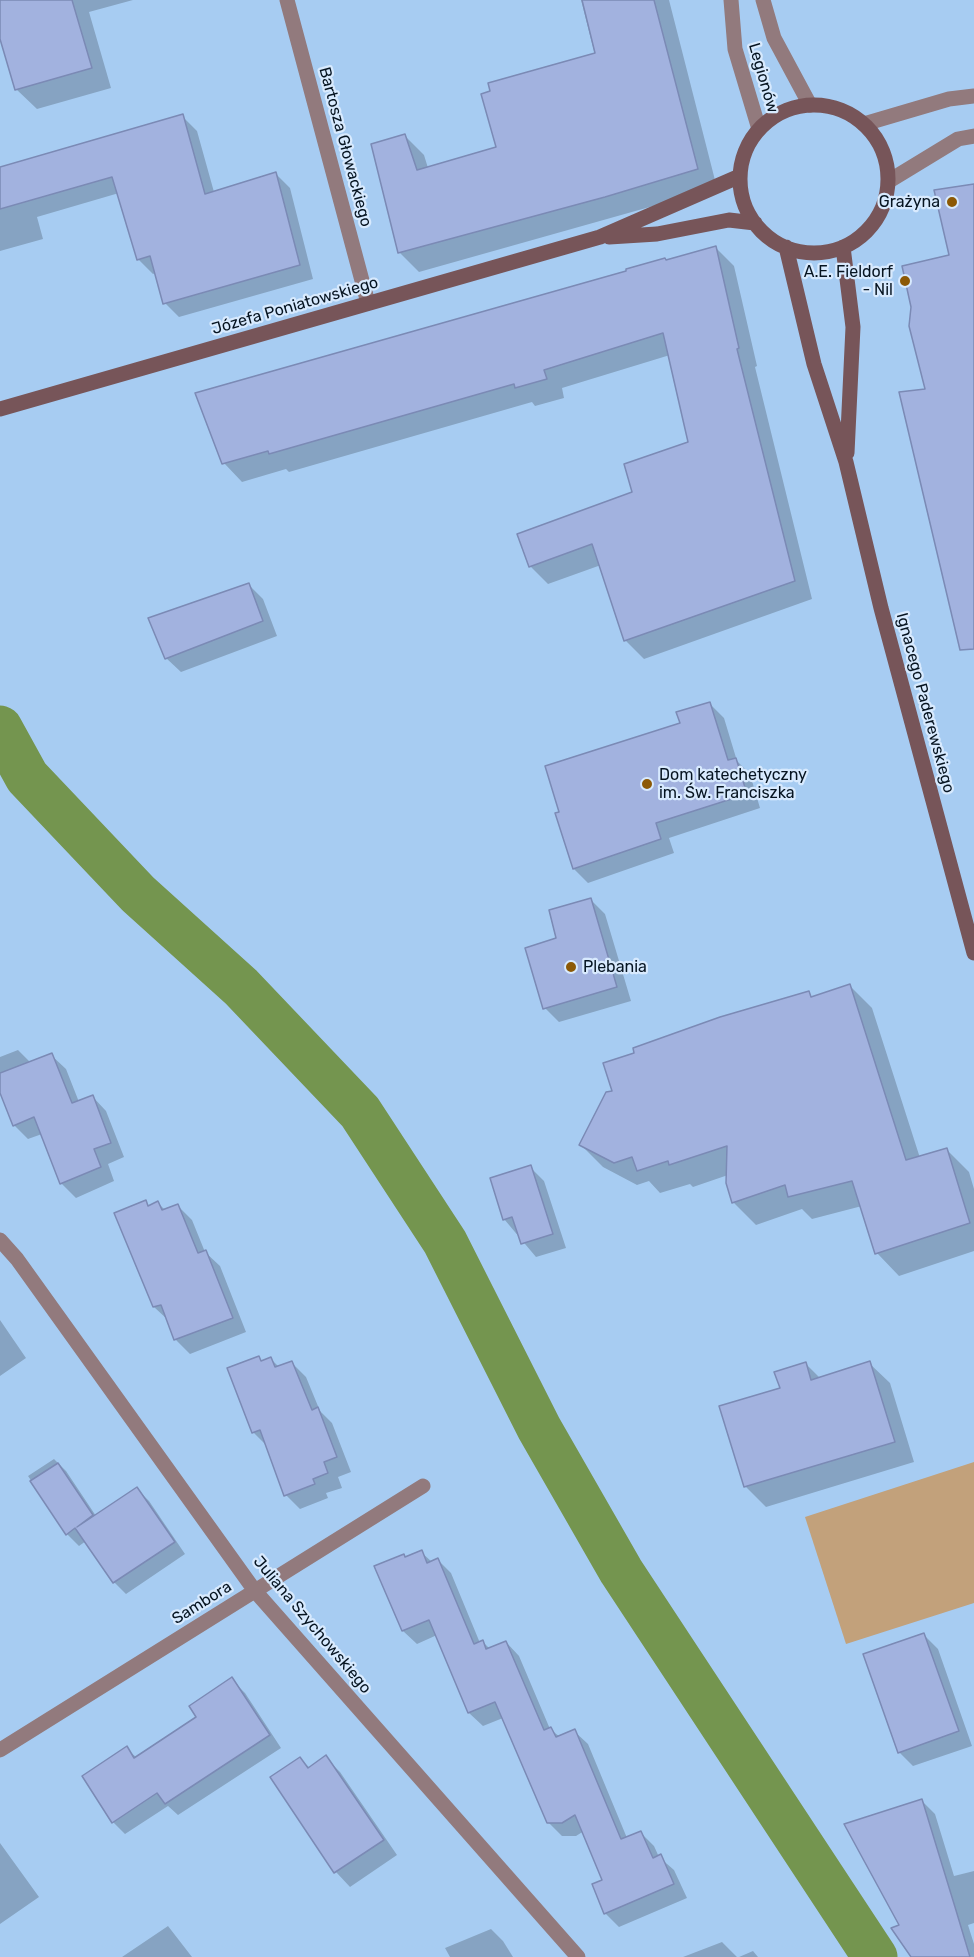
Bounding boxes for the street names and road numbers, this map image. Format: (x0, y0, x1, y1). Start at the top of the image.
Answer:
street label: Legionów (744, 41, 782, 115)
street label: Bartosza Głowackiego (314, 65, 376, 229)
street label: Józefa Poniatowskiego (209, 273, 381, 339)
street label: Ignacego Paderewskiego (892, 611, 958, 795)
street label: Juliana Szychowskiego (249, 1552, 375, 1698)
street label: Sambora (169, 1577, 235, 1629)

